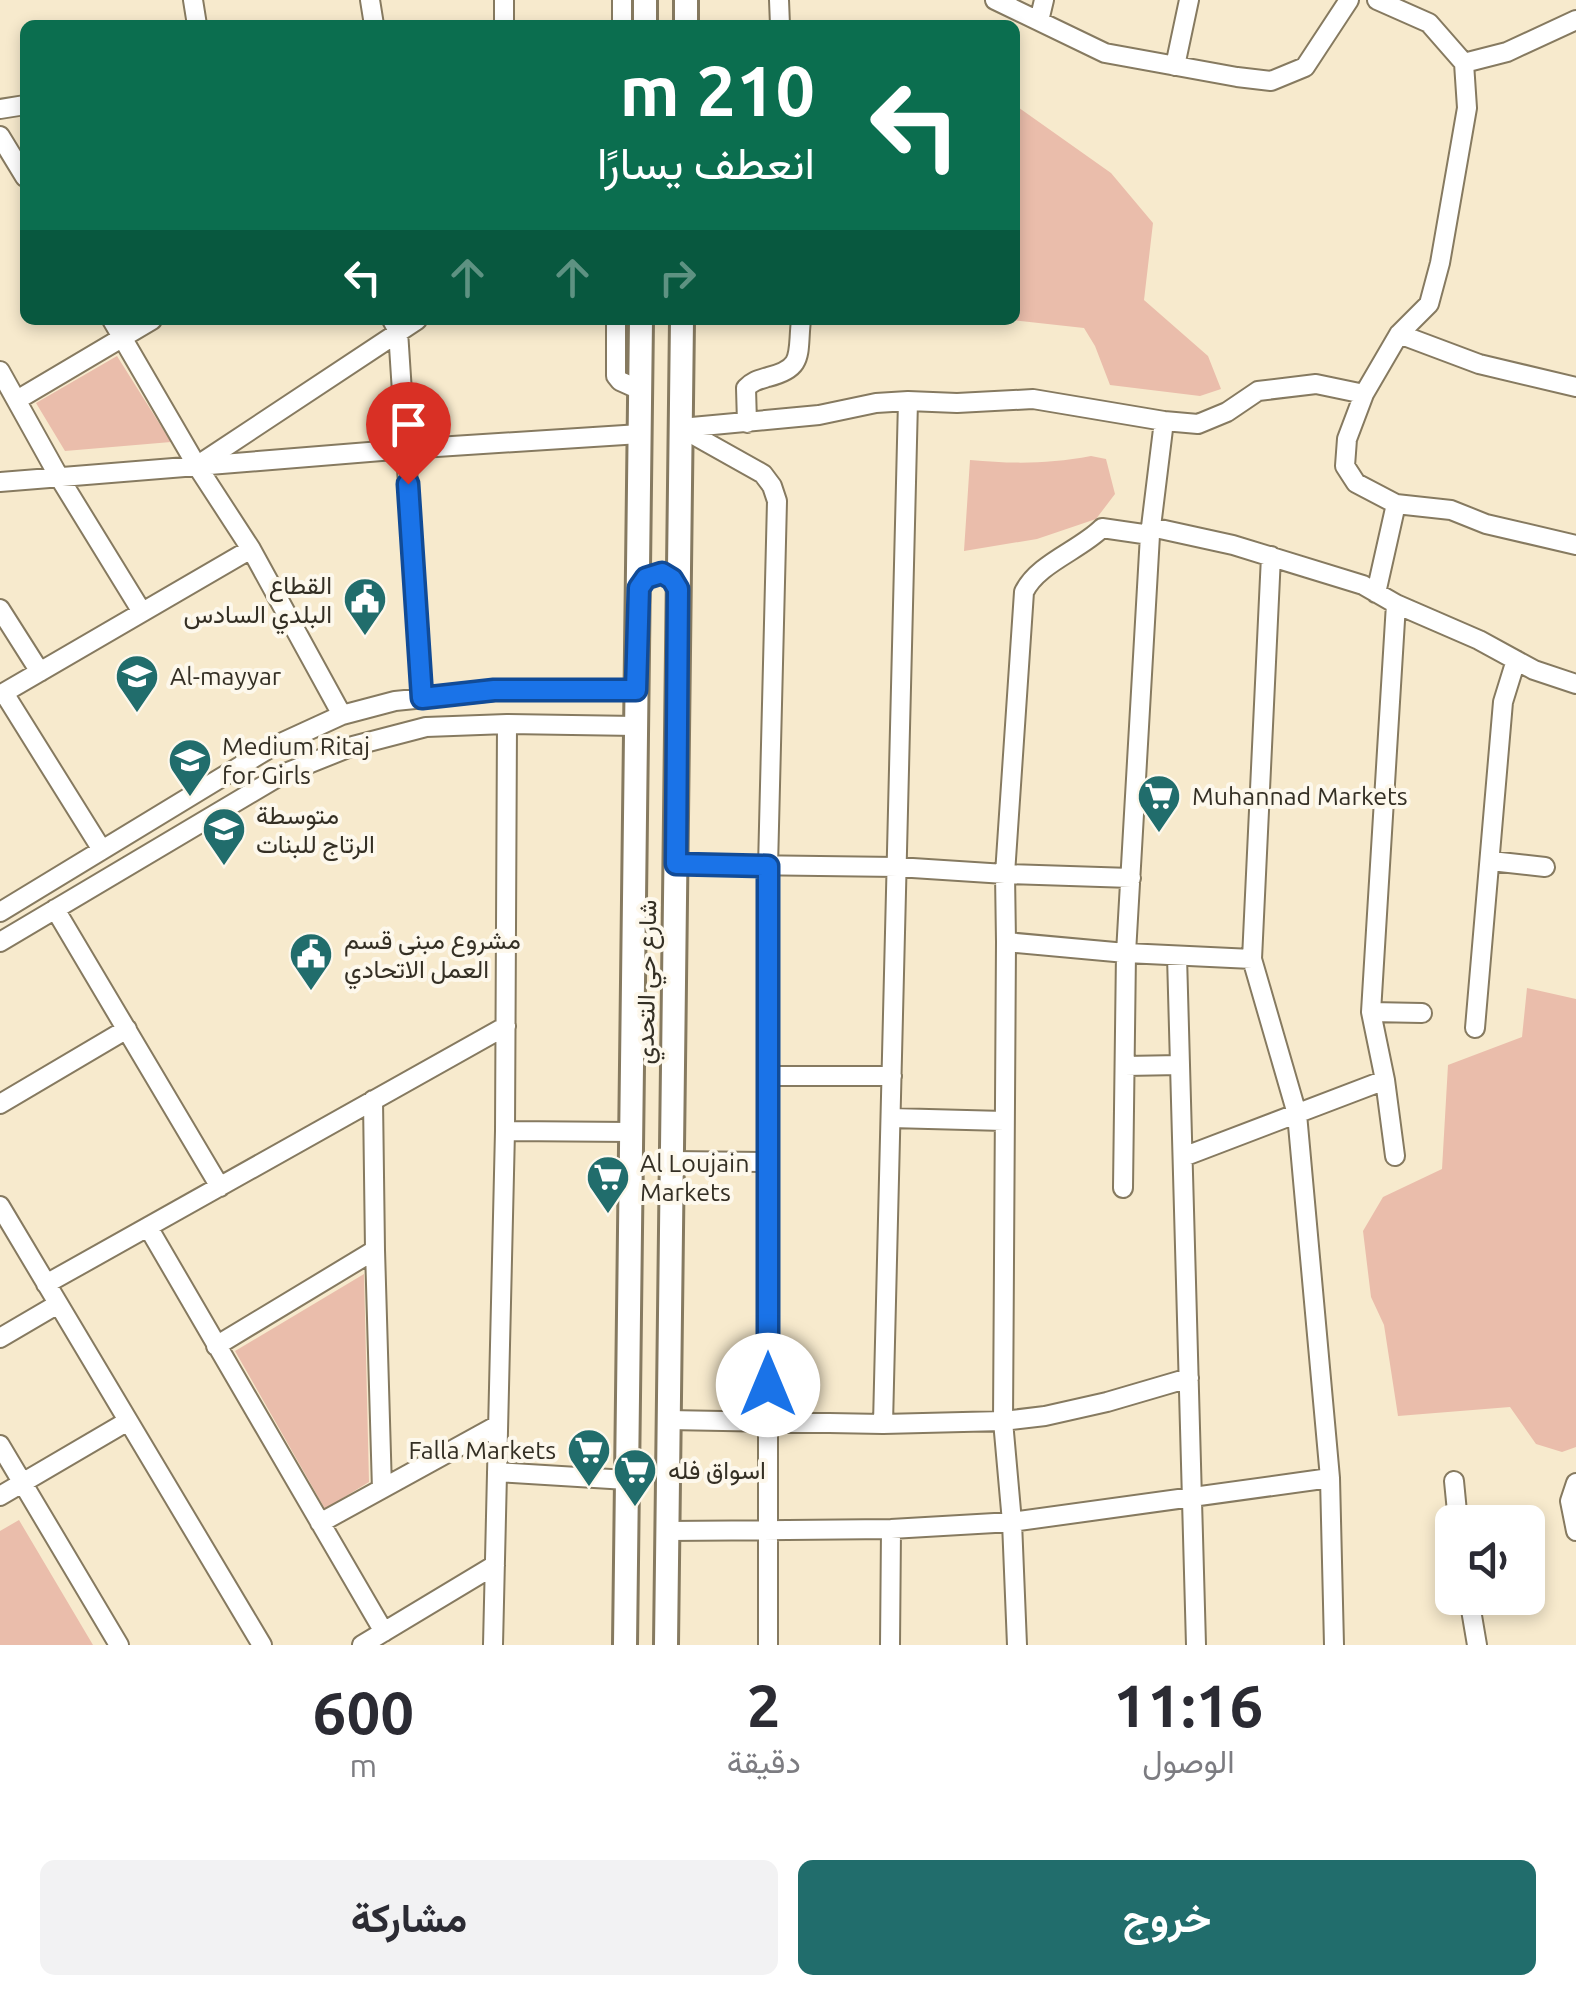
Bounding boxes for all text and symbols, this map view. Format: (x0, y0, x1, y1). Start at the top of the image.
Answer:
text: 210 m (620, 51, 815, 129)
icon: left (850, 60, 980, 190)
text: انعطف يسارًا (597, 137, 815, 188)
icon: left (335, 250, 390, 305)
icon: ahead (440, 250, 495, 305)
icon: ahead (545, 250, 600, 305)
icon: right (650, 250, 705, 305)
pin (366, 382, 451, 485)
icon: arrive (381, 397, 436, 452)
place label: القطاع البلدي السادس (184, 571, 332, 635)
public building icon: القطاع البلدي السادس (342, 576, 388, 637)
school or university icon: Al-mayyar (114, 653, 160, 714)
place label: Al-mayyar (170, 662, 282, 690)
place label: Medium Ritaj for Girls (222, 732, 370, 789)
school or university icon: Medium Ritaj for Girls (167, 737, 213, 798)
supermarket icon: Muhannad Markets (1136, 773, 1182, 834)
place label: Muhannad Markets (1192, 782, 1408, 810)
place label: متوسطة الرتاج للبنات (256, 801, 375, 861)
school or university icon: متوسطة الرتاج للبنات (201, 806, 247, 867)
street label: شارع حي التحدي (631, 899, 668, 1065)
place label: مشروع مبنى قسم العمل الاتحادي (344, 926, 521, 990)
public building icon: مشروع مبنى قسم العمل الاتحادي (288, 931, 334, 992)
place label: Al Loujain Markets (640, 1149, 749, 1206)
supermarket icon: Al Loujain Markets (585, 1154, 631, 1215)
position arrow (716, 1333, 820, 1437)
supermarket icon: Falla Markets (566, 1427, 612, 1488)
place label: Falla Markets (408, 1436, 556, 1464)
supermarket icon: اسواق فله (612, 1447, 658, 1508)
place label: اسواق فله (668, 1456, 766, 1486)
map controls (1435, 1505, 1545, 1615)
button: sound (1435, 1505, 1545, 1615)
text: 2 (747, 1671, 781, 1738)
text: 11:16 (1113, 1671, 1263, 1738)
text: 600 (313, 1678, 414, 1745)
text: دقيقة (727, 1743, 801, 1779)
text: الوصول (1142, 1743, 1235, 1779)
text: m (350, 1747, 377, 1783)
button: مشاركة (40, 1860, 778, 1975)
button: خروج (798, 1860, 1536, 1975)

